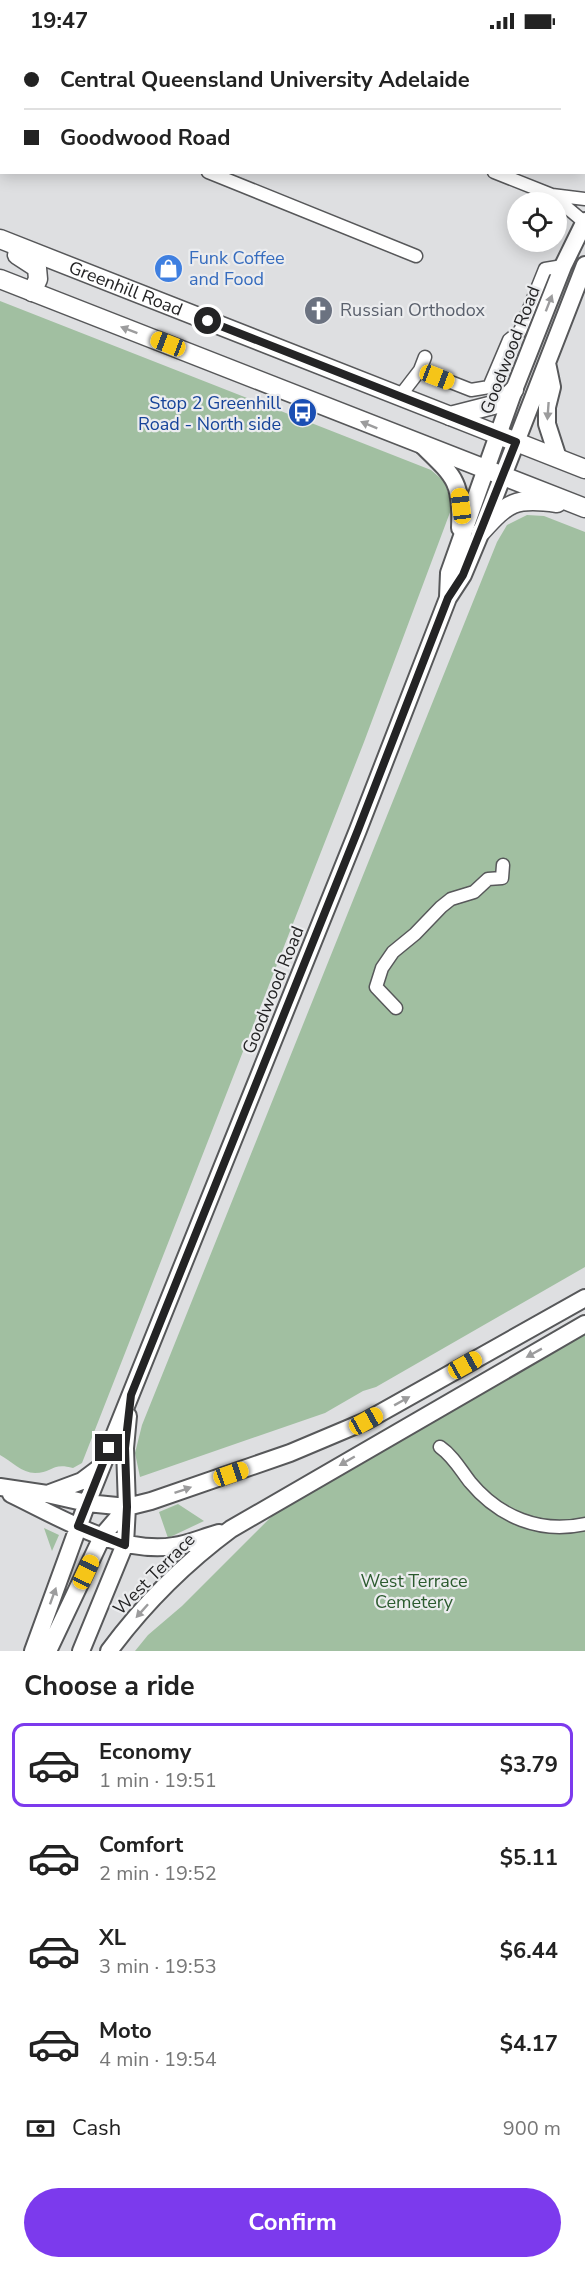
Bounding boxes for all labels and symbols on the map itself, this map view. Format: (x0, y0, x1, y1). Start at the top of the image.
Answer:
place label: Funk Coffee and Food (189, 246, 285, 291)
shop icon: Funk Coffee and Food (152, 252, 184, 284)
street label: Greenhill Road (65, 255, 186, 322)
street label: Goodwood Road (474, 282, 546, 418)
church icon: Russian Orthodox (303, 294, 335, 326)
one-way arrow (545, 294, 554, 312)
place label: Russian Orthodox (340, 298, 486, 322)
route start (194, 307, 221, 334)
one-way arrow (120, 324, 138, 334)
car (148, 329, 188, 359)
car (417, 362, 457, 392)
place label: Stop 2 Greenhill Road - North side (138, 391, 282, 436)
bus stop icon: Stop 2 Greenhill Road - North side (286, 397, 318, 429)
one-way arrow (543, 401, 552, 420)
one-way arrow (360, 419, 378, 429)
car (450, 487, 472, 525)
street label: Goodwood Road (236, 923, 310, 1057)
car (445, 1348, 485, 1382)
one-way arrow (525, 1348, 542, 1358)
one-way arrow (394, 1395, 410, 1406)
car (346, 1404, 386, 1438)
route end (95, 1434, 122, 1461)
one-way arrow (339, 1456, 355, 1467)
car (211, 1460, 251, 1488)
one-way arrow (174, 1485, 192, 1495)
street label: West Terrace (108, 1528, 200, 1620)
car (70, 1552, 102, 1592)
park label: West Terrace Cemetery (361, 1569, 467, 1614)
one-way arrow (49, 1587, 59, 1605)
one-way arrow (135, 1604, 149, 1619)

